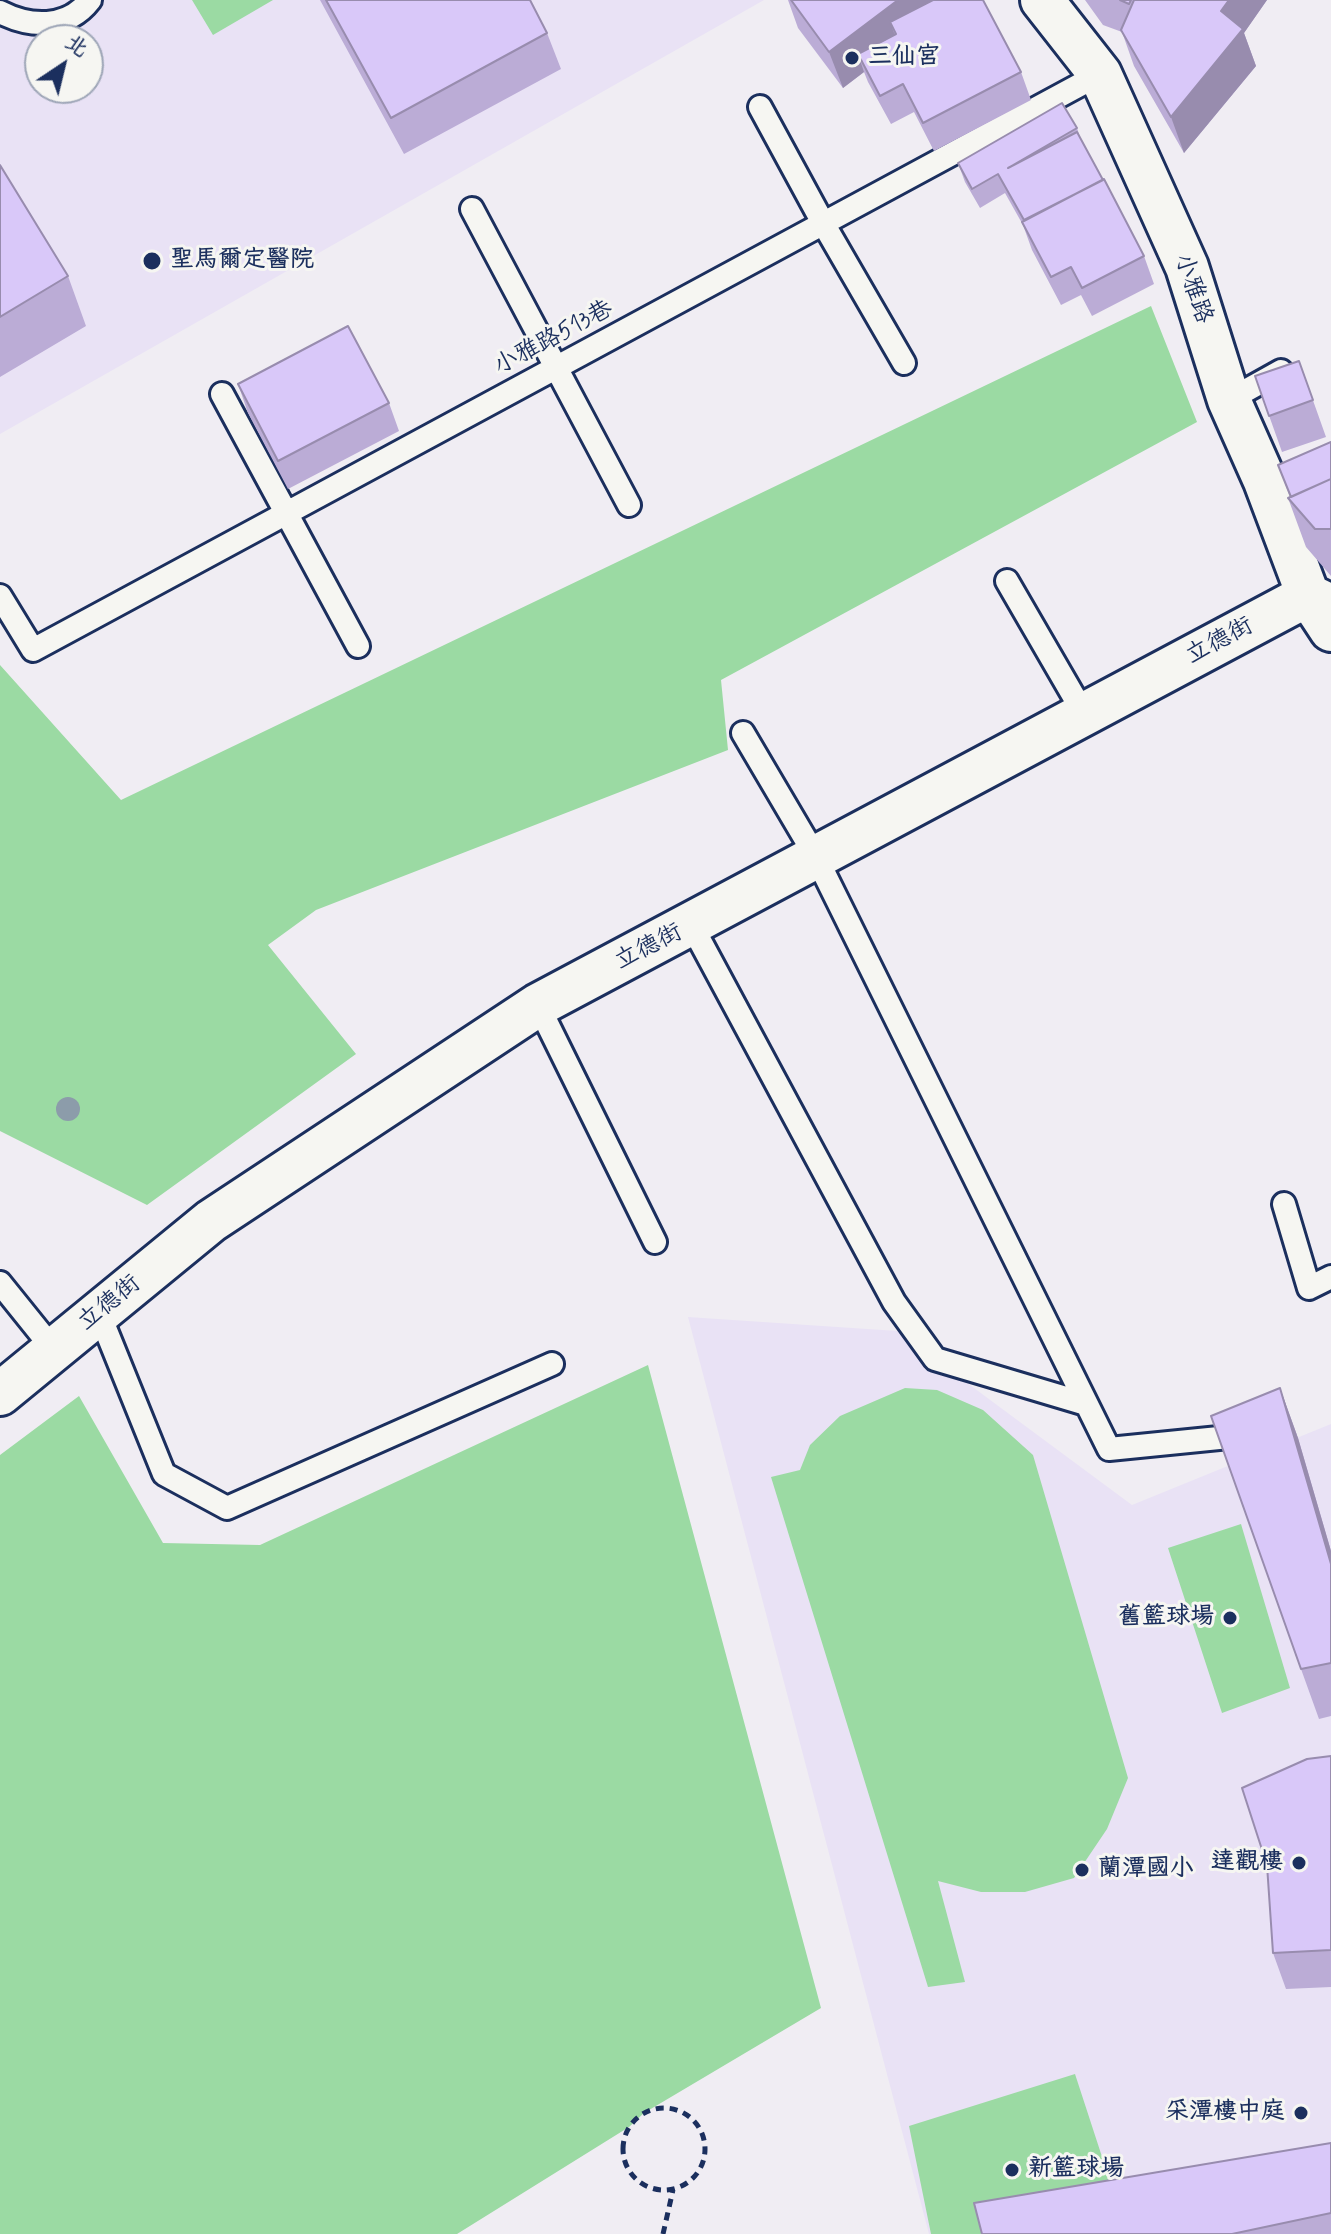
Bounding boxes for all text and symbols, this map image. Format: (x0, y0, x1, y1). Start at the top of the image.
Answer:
north arrow (24, 24, 104, 104)
text: 北 (60, 28, 94, 64)
place label: 三仙宮 (868, 44, 940, 72)
marker: 三仙宮 (843, 49, 861, 67)
place label: 聖馬爾定醫院 (170, 247, 314, 275)
marker: 聖馬爾定醫院 (141, 250, 163, 272)
street label: 小雅路 (1167, 250, 1217, 328)
street label: 小雅路513巷 (490, 296, 618, 382)
street label: 立德街 (1181, 612, 1259, 672)
street label: 立德街 (610, 919, 688, 977)
street label: 立德街 (73, 1270, 147, 1338)
place label: 舊籃球場 (1118, 1604, 1214, 1632)
marker: 舊籃球場 (1221, 1609, 1239, 1627)
place label: 達觀樓 (1211, 1849, 1283, 1877)
marker: 達觀樓 (1290, 1854, 1308, 1872)
place label: 蘭潭國小 (1098, 1856, 1194, 1884)
marker: 蘭潭國小 (1073, 1861, 1091, 1879)
place label: 采潭樓中庭 (1165, 2099, 1285, 2127)
marker: 采潭樓中庭 (1292, 2104, 1310, 2122)
place label: 新籃球場 (1028, 2156, 1124, 2184)
marker: 新籃球場 (1003, 2161, 1021, 2179)

